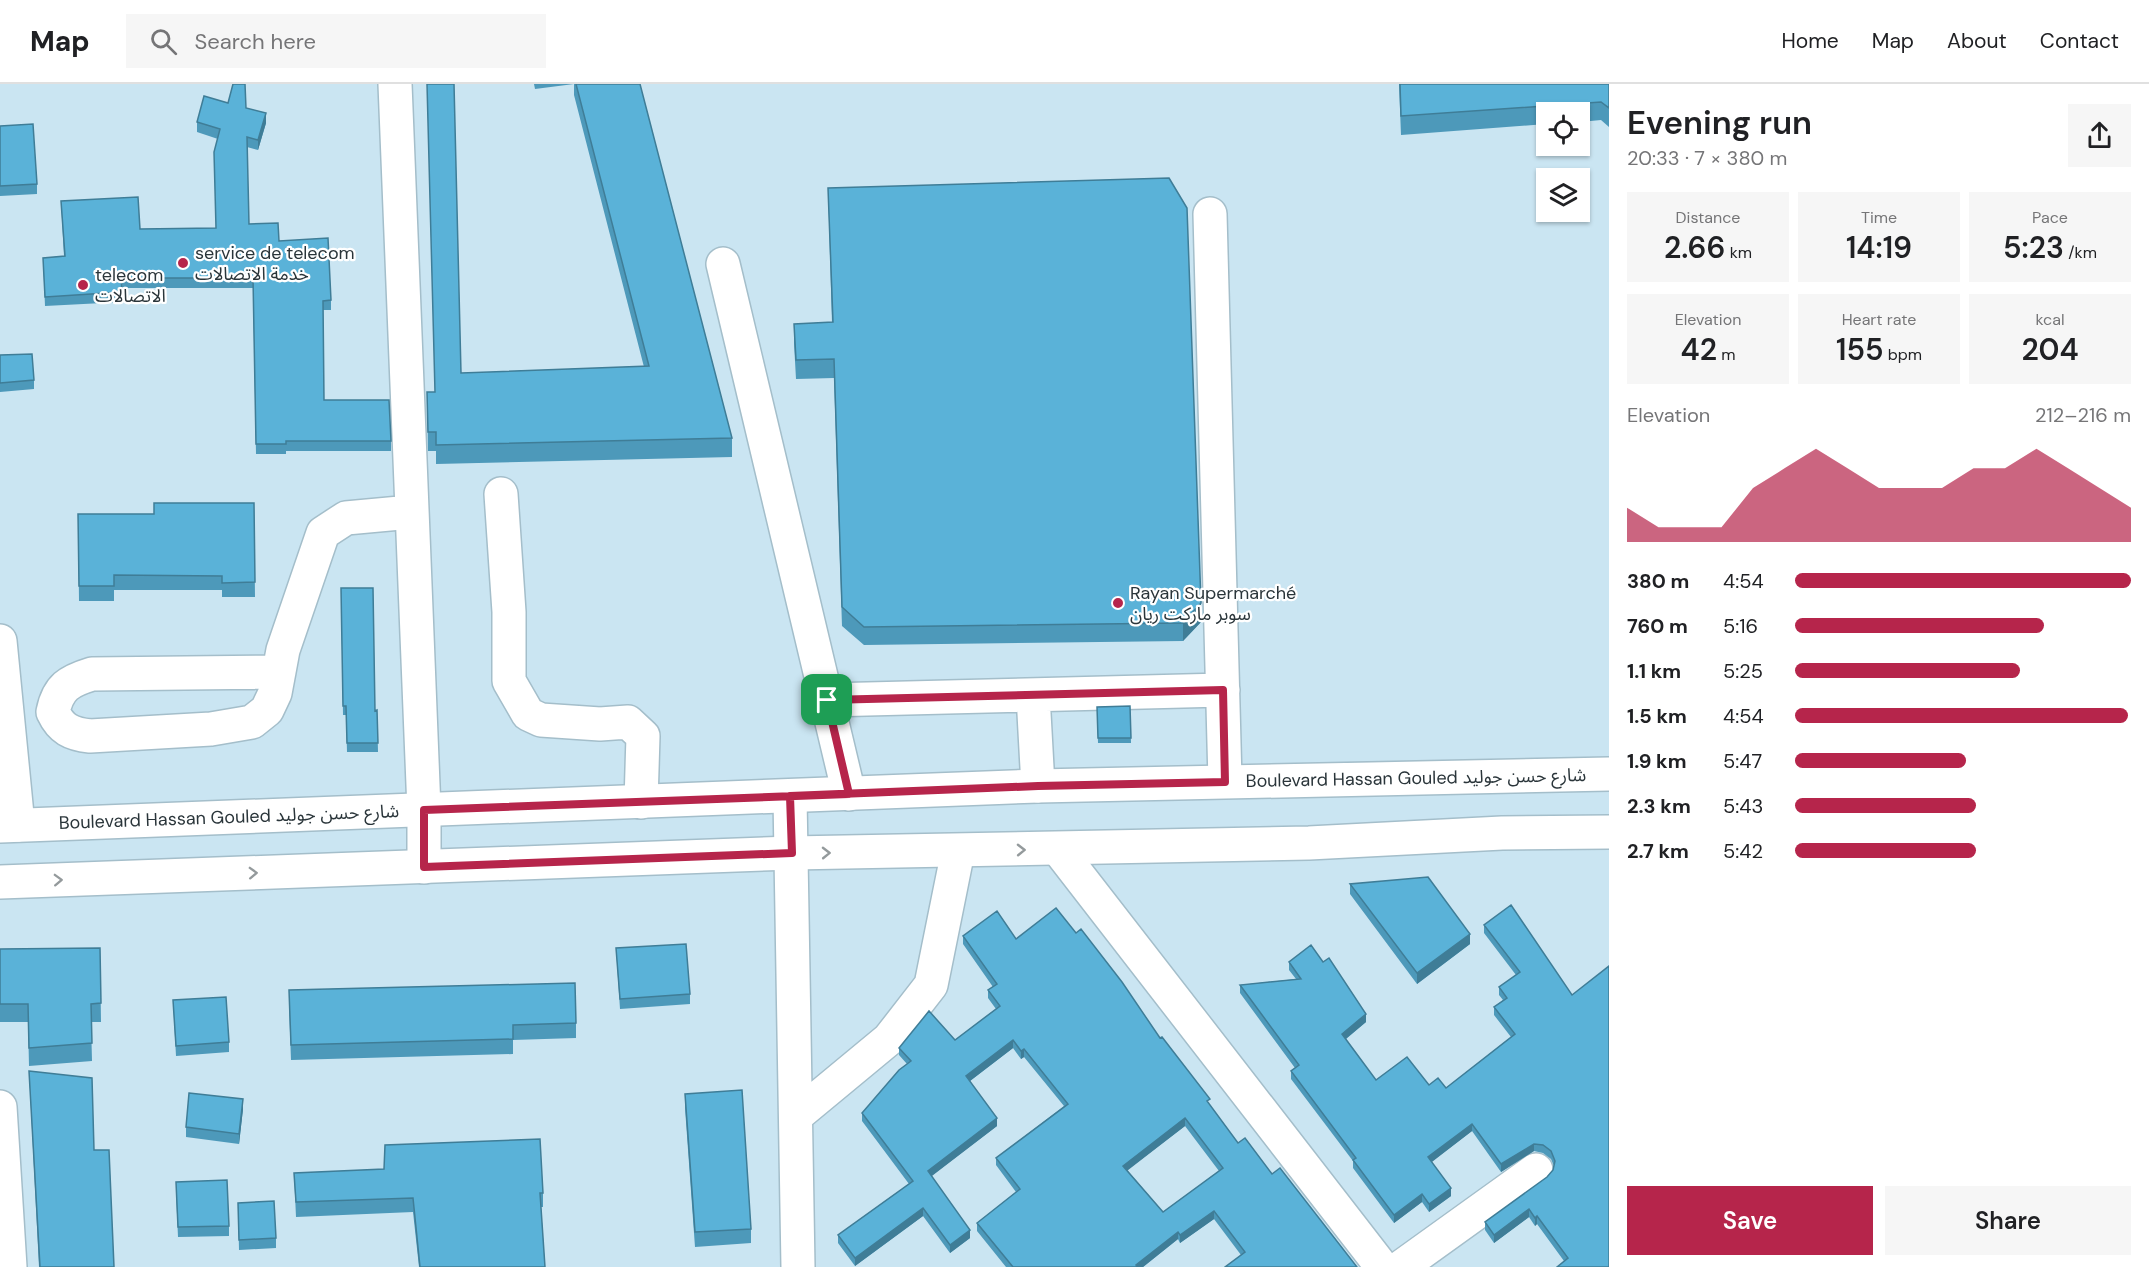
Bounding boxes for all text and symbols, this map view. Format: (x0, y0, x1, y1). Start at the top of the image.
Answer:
search box (126, 14, 546, 68)
text: Map (30, 23, 90, 60)
icon: search (147, 25, 180, 58)
text: Search here (195, 27, 316, 56)
text: Home (1781, 27, 1839, 55)
text: Map (1872, 27, 1914, 55)
text: About (1947, 27, 2007, 55)
text: Contact (2040, 27, 2119, 55)
text: Evening run (1627, 101, 1812, 144)
map controls (1536, 102, 1590, 222)
button: locate (1536, 102, 1590, 156)
button: share (2068, 104, 2131, 167)
text: 20:33 · 7 × 380 m (1627, 145, 1787, 171)
button: layers (1536, 168, 1590, 222)
text: Distance (1676, 207, 1740, 228)
text: Time (1861, 207, 1897, 228)
text: Pace (2032, 207, 2068, 228)
text: 2.66 (1664, 228, 1725, 267)
text: 14:19 (1846, 228, 1912, 267)
text: 5:23 (2003, 228, 2064, 267)
place label: service de telecom خدمة الاتصالات (195, 241, 355, 286)
text: km (1725, 242, 1752, 263)
text: /km (2064, 242, 2097, 263)
marker: service de telecom خدمة الاتصالات (176, 256, 190, 270)
place label: telecom الاتصالات (95, 263, 166, 308)
marker: telecom الاتصالات (76, 278, 90, 292)
text: Elevation (1675, 309, 1741, 330)
text: Heart rate (1842, 309, 1916, 330)
text: kcal (2036, 309, 2064, 330)
text: 42 (1681, 330, 1717, 369)
text: 155 (1836, 330, 1883, 369)
text: 204 (2021, 330, 2079, 369)
text: m (1717, 344, 1735, 365)
text: bpm (1883, 344, 1922, 365)
text: Elevation (1627, 402, 1710, 428)
text: 212–216 m (2035, 402, 2131, 428)
text: 380 m (1627, 568, 1689, 594)
text: 4:54 (1723, 568, 1764, 594)
place label: Rayan Supermarché سوبر ماركت ريان (1130, 581, 1296, 626)
marker: Rayan Supermarché سوبر ماركت ريان (1111, 596, 1125, 610)
text: 760 m (1627, 613, 1688, 639)
text: 5:16 (1723, 613, 1758, 639)
text: 1.1 km (1627, 658, 1681, 684)
text: 5:25 (1723, 658, 1763, 684)
pin (801, 674, 852, 725)
icon: arrive (810, 683, 843, 716)
text: 1.5 km (1627, 703, 1687, 729)
text: 4:54 (1723, 703, 1764, 729)
text: 1.9 km (1627, 748, 1687, 774)
text: 5:47 (1723, 748, 1762, 774)
street label: Boulevard Hassan Gouled شارع حسن جوليد (1245, 763, 1587, 795)
text: 2.3 km (1627, 793, 1691, 819)
text: 5:43 (1723, 793, 1763, 819)
street label: Boulevard Hassan Gouled شارع حسن جوليد (58, 799, 400, 837)
text: 2.7 km (1627, 838, 1689, 864)
text: 5:42 (1723, 838, 1763, 864)
one-way arrow (1016, 844, 1025, 856)
one-way arrow (821, 846, 830, 859)
one-way arrow (249, 867, 258, 880)
one-way arrow (54, 873, 63, 886)
button: Save (1627, 1186, 1873, 1255)
button: Share (1885, 1186, 2131, 1255)

